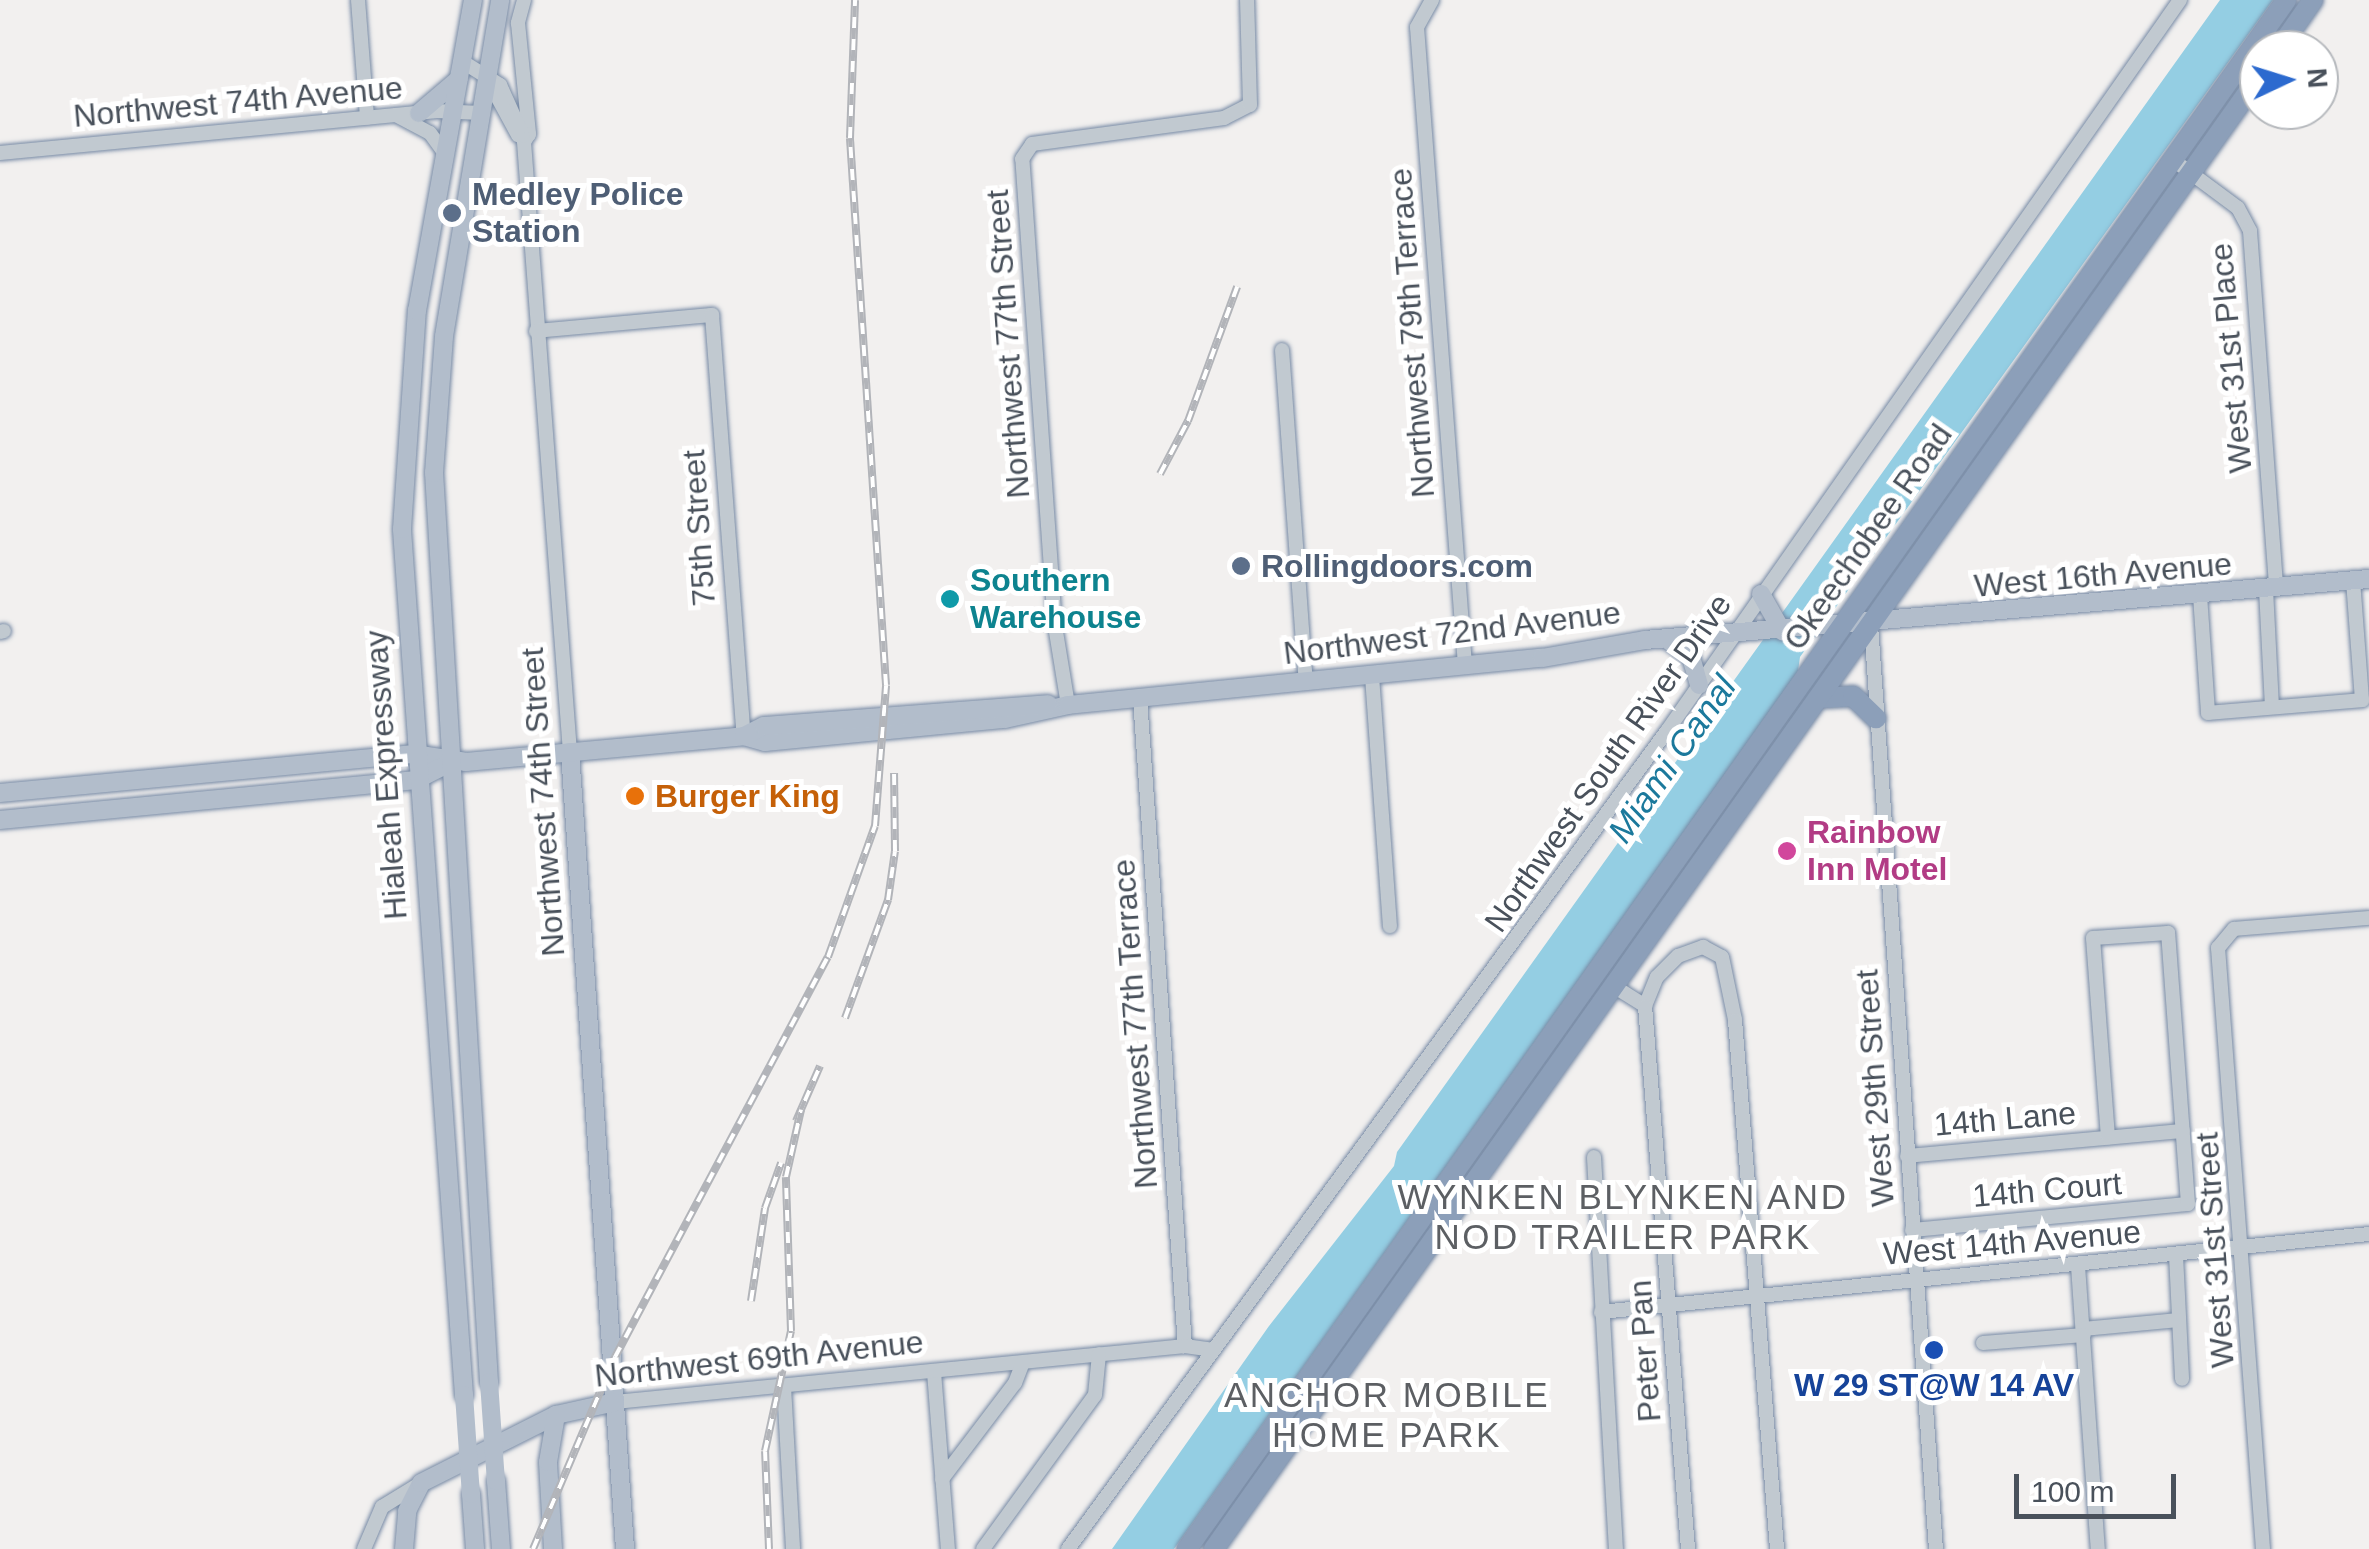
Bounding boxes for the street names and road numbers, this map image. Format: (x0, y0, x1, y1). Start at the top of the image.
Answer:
street label: Northwest 74th Avenue (71, 68, 405, 136)
street label: Northwest 79th Terrace (1381, 167, 1443, 499)
street label: Northwest 77th Street (978, 188, 1038, 500)
street label: West 31st Place (2202, 241, 2260, 475)
street label: Okeechobee Road (1776, 417, 1960, 657)
street label: 75th Street (674, 449, 724, 607)
street label: West 16th Avenue (1972, 545, 2234, 605)
street label: Northwest South River Drive (1476, 587, 1740, 939)
street label: Northwest 72nd Avenue (1280, 593, 1624, 673)
street label: Hialeah Expressway (357, 629, 415, 921)
street label: Northwest 74th Street (513, 646, 573, 958)
street label: Northwest 77th Terrace (1104, 858, 1166, 1190)
street label: West 29th Street (1848, 968, 1902, 1208)
street label: 14th Lane (1932, 1094, 2078, 1144)
street label: West 31st Street (2188, 1131, 2242, 1369)
street label: 14th Court (1971, 1164, 2123, 1216)
street label: West 14th Avenue (1881, 1213, 2143, 1273)
street label: Peter Pan (1621, 1279, 1669, 1423)
street label: Northwest 69th Avenue (592, 1323, 926, 1395)

